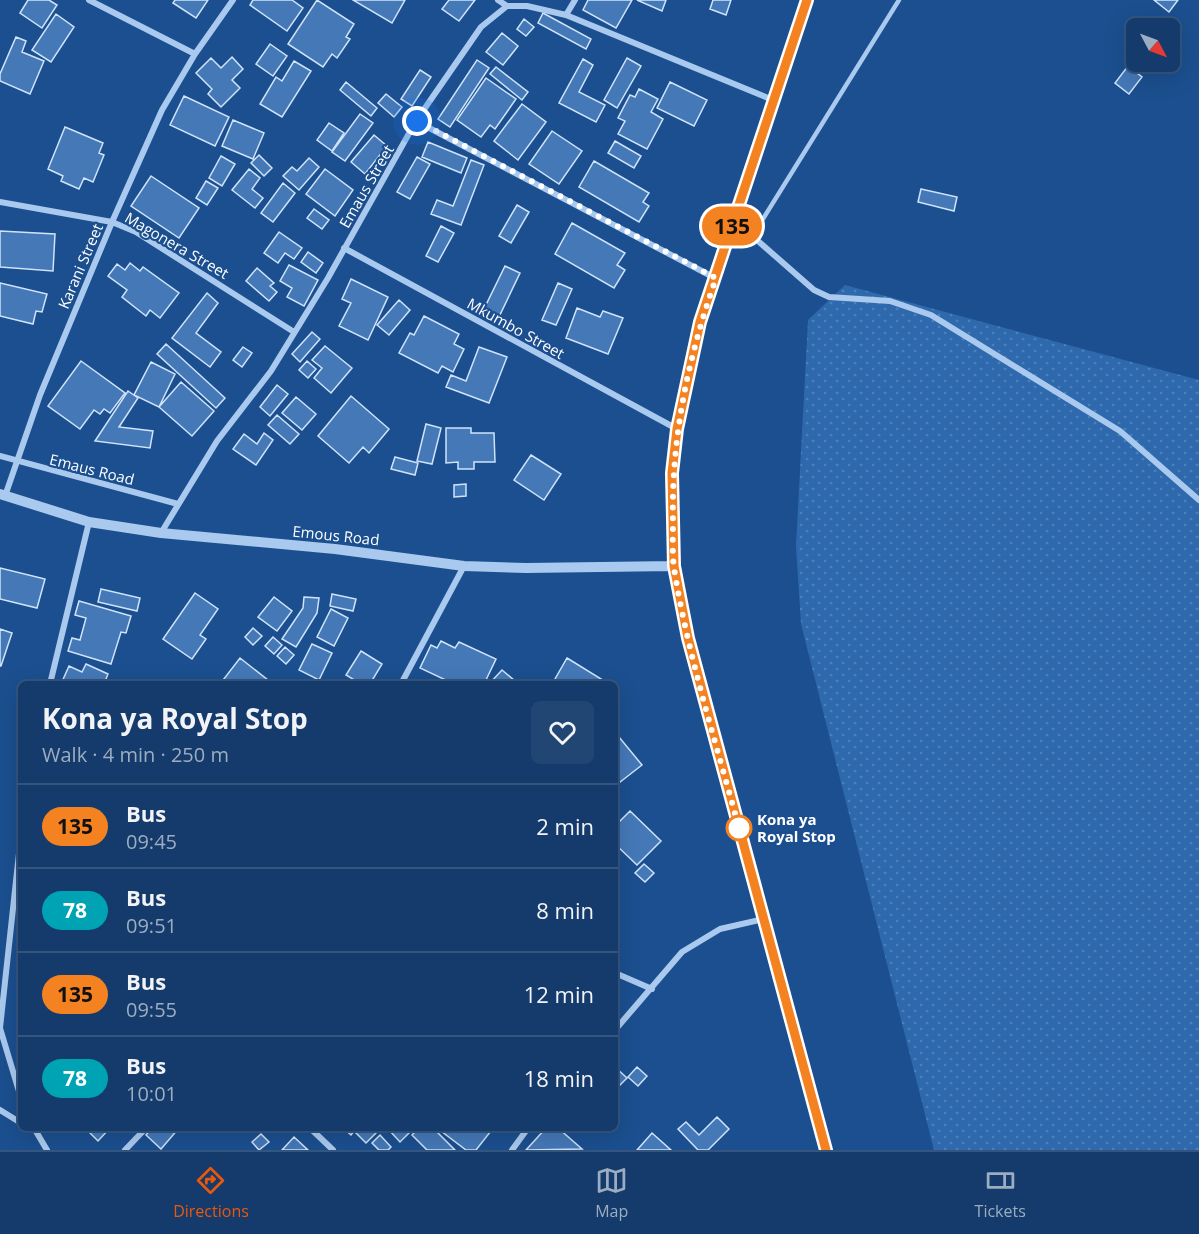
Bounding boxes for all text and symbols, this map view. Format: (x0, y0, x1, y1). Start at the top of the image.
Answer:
north arrow (1126, 18, 1180, 72)
map controls (1126, 18, 1180, 72)
your location (402, 106, 432, 136)
street label: Emaus Street (334, 141, 398, 231)
line badge: 135 (698, 206, 766, 246)
street label: Magonera Street (121, 207, 233, 283)
text: 135 (714, 212, 750, 240)
street label: Karani Street (53, 220, 107, 312)
street label: Mkumbo Street (464, 293, 568, 363)
street label: Emaus Road (48, 449, 136, 489)
street label: Emous Road (292, 520, 380, 550)
text: Kona ya Royal Stop (42, 699, 308, 737)
button: heart (531, 701, 594, 764)
text: Walk · 4 min · 250 m (42, 741, 229, 768)
text: Bus (126, 798, 166, 828)
place label: Kona ya Royal Stop (757, 809, 836, 846)
text: 2 min (536, 811, 594, 841)
text: 135 (57, 812, 93, 840)
marker: Kona ya Royal Stop (726, 815, 752, 841)
text: 09:45 (126, 828, 177, 855)
text: Bus (126, 882, 166, 912)
text: 8 min (536, 895, 594, 925)
text: 78 (63, 896, 87, 924)
text: 09:51 (126, 912, 177, 939)
text: Bus (126, 966, 166, 996)
text: 12 min (524, 979, 594, 1009)
text: 135 (57, 980, 93, 1008)
text: 09:55 (126, 996, 177, 1023)
text: Bus (126, 1050, 166, 1080)
text: 18 min (524, 1063, 594, 1093)
text: 78 (63, 1064, 87, 1092)
text: 10:01 (126, 1080, 177, 1107)
tab: Directions (173, 1164, 249, 1222)
tab: Map (595, 1164, 628, 1222)
tab: Tickets (975, 1164, 1026, 1222)

